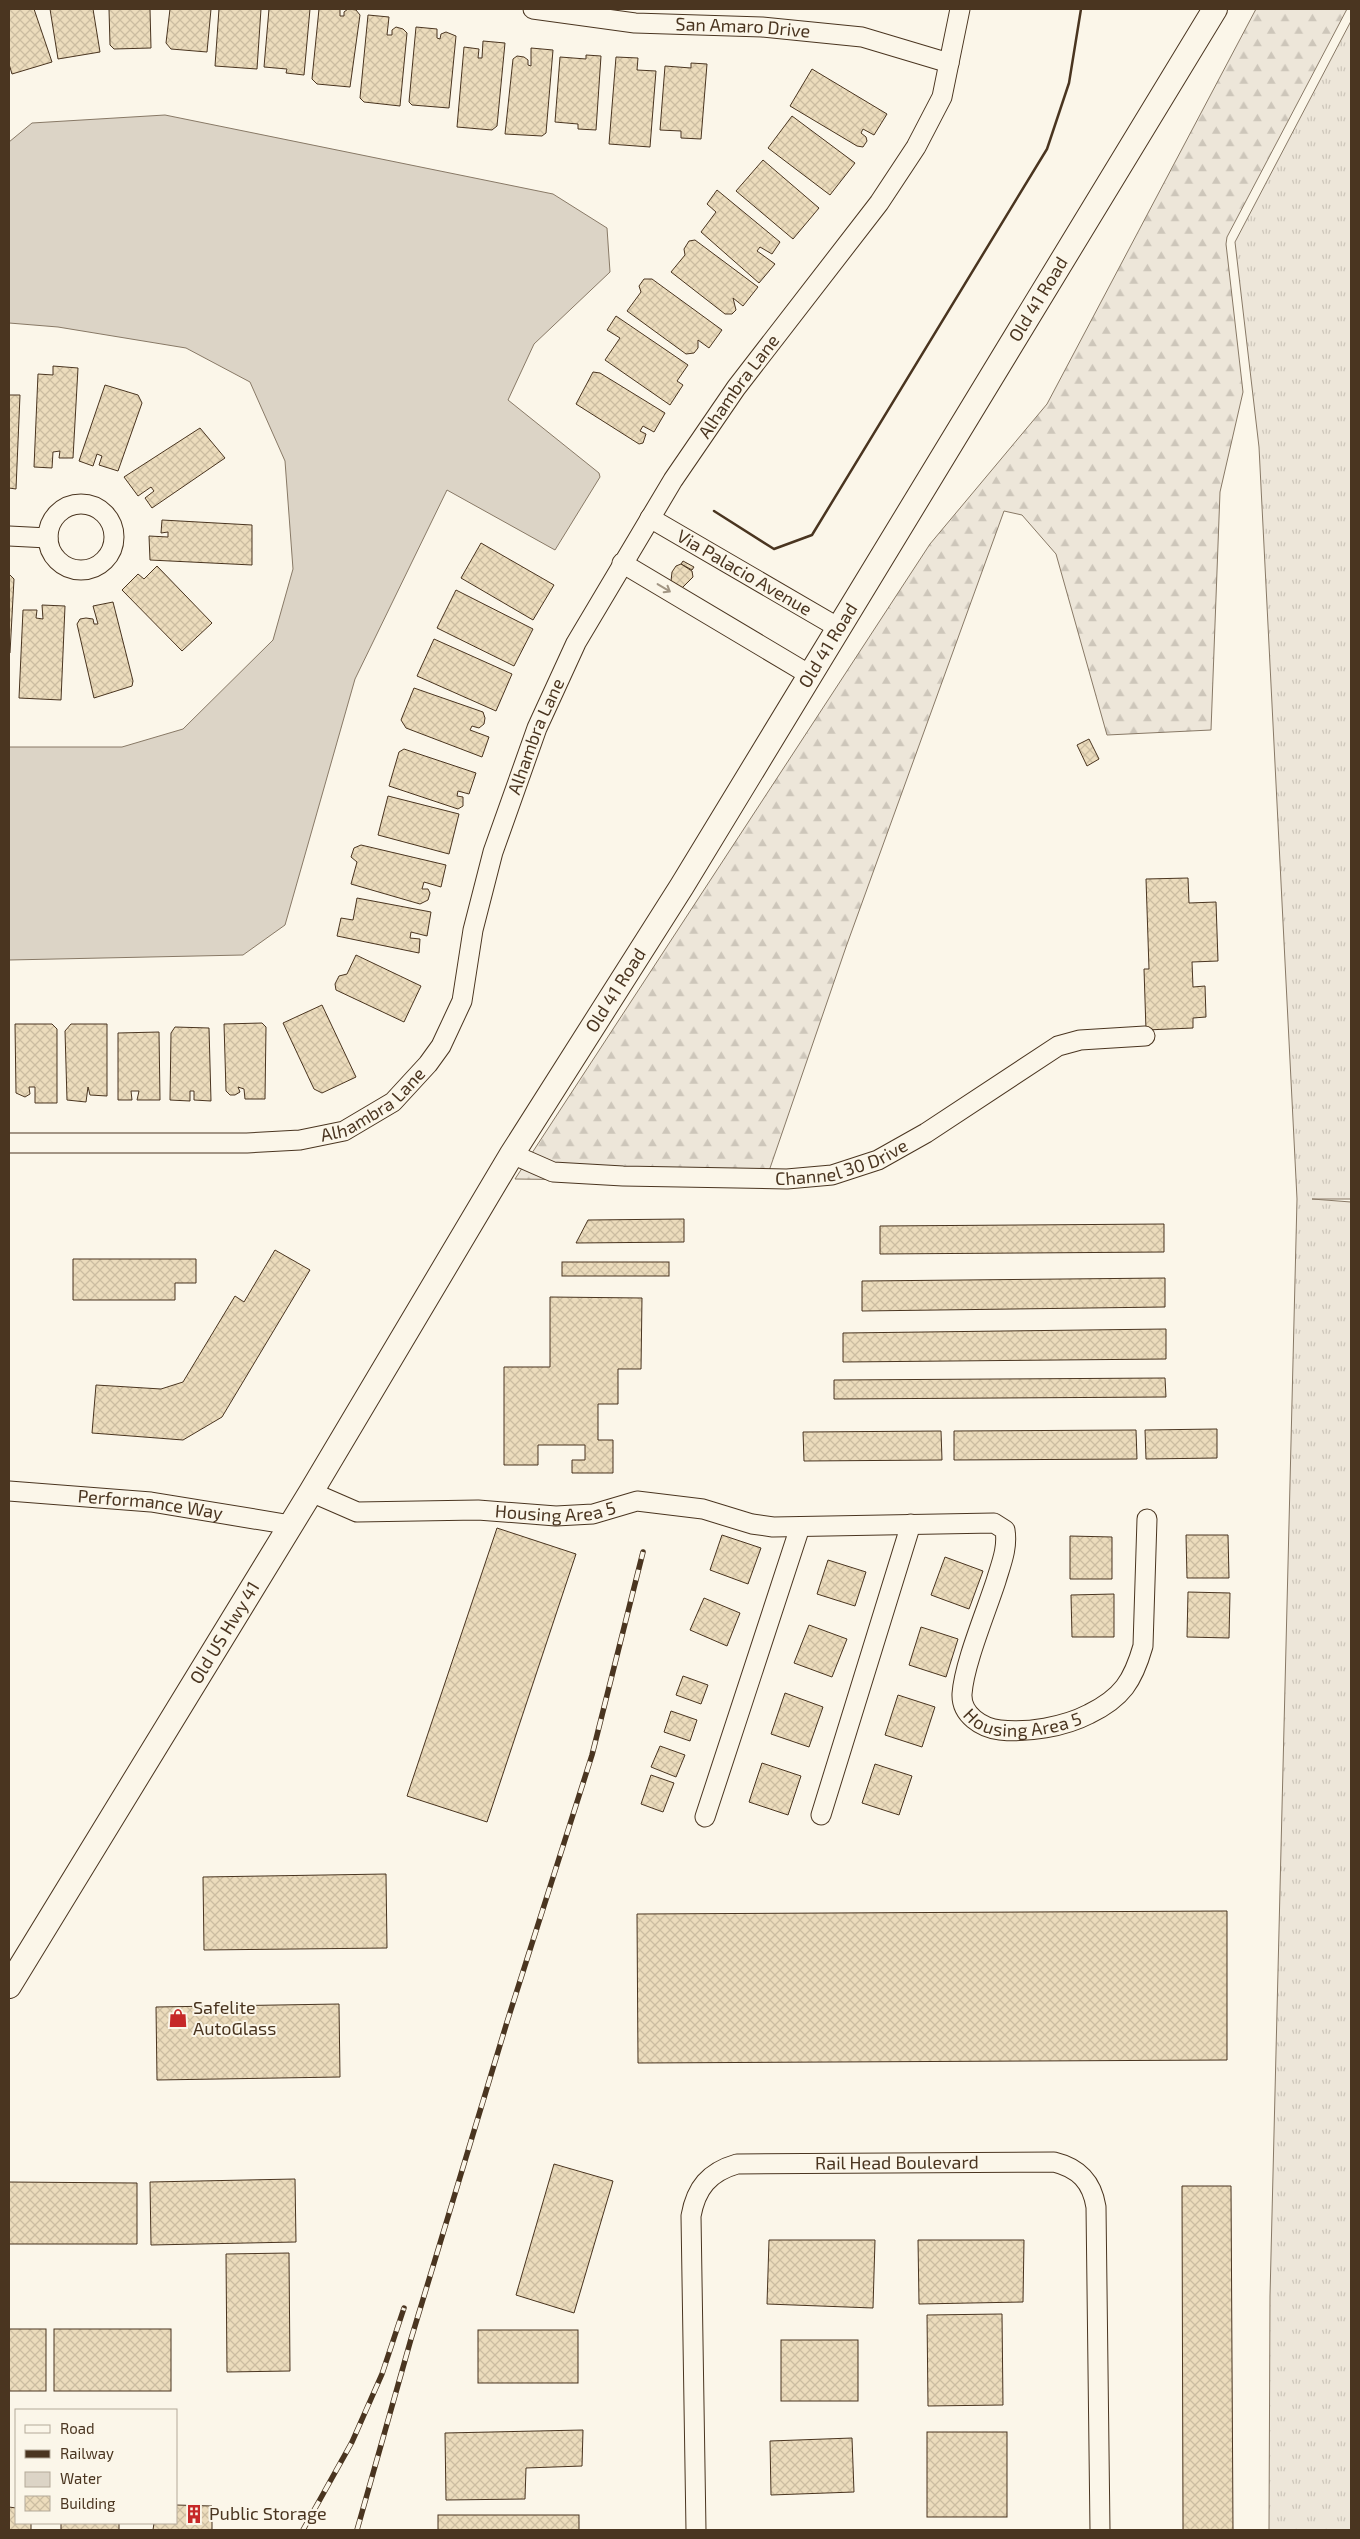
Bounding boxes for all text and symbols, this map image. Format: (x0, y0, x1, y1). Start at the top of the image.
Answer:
street label: San Amaro Drive (675, 12, 811, 42)
street label: Old 41 Road (1003, 252, 1072, 345)
street label: Alhambra Lane (693, 330, 783, 442)
street label: Via Palacio Avenue (673, 524, 816, 620)
one-way arrow (657, 583, 671, 593)
street label: Old 41 Road (793, 599, 861, 692)
street label: Alhambra Lane (502, 675, 568, 797)
street label: Old 41 Road (580, 944, 650, 1036)
street label: Alhambra Lane (318, 1062, 429, 1146)
street label: Channel 30 Drive (775, 1134, 911, 1189)
street label: Performance Way (77, 1484, 225, 1524)
street label: Housing Area 5 (494, 1496, 618, 1526)
street label: Old US Hwy 41 (184, 1577, 264, 1688)
street label: Housing Area 5 (959, 1703, 1084, 1741)
place label: Safelite AutoGlass (193, 1996, 276, 2039)
shop icon: Safelite AutoGlass (167, 2007, 189, 2029)
street label: Rail Head Boulevard (815, 2150, 979, 2174)
legend (15, 2409, 178, 2524)
text: Road (60, 2419, 95, 2437)
text: Railway (60, 2444, 114, 2462)
text: Water (60, 2469, 102, 2487)
text: Building (60, 2494, 116, 2512)
place label: Public Storage (209, 2502, 327, 2524)
building icon: Public Storage (183, 2503, 205, 2525)

